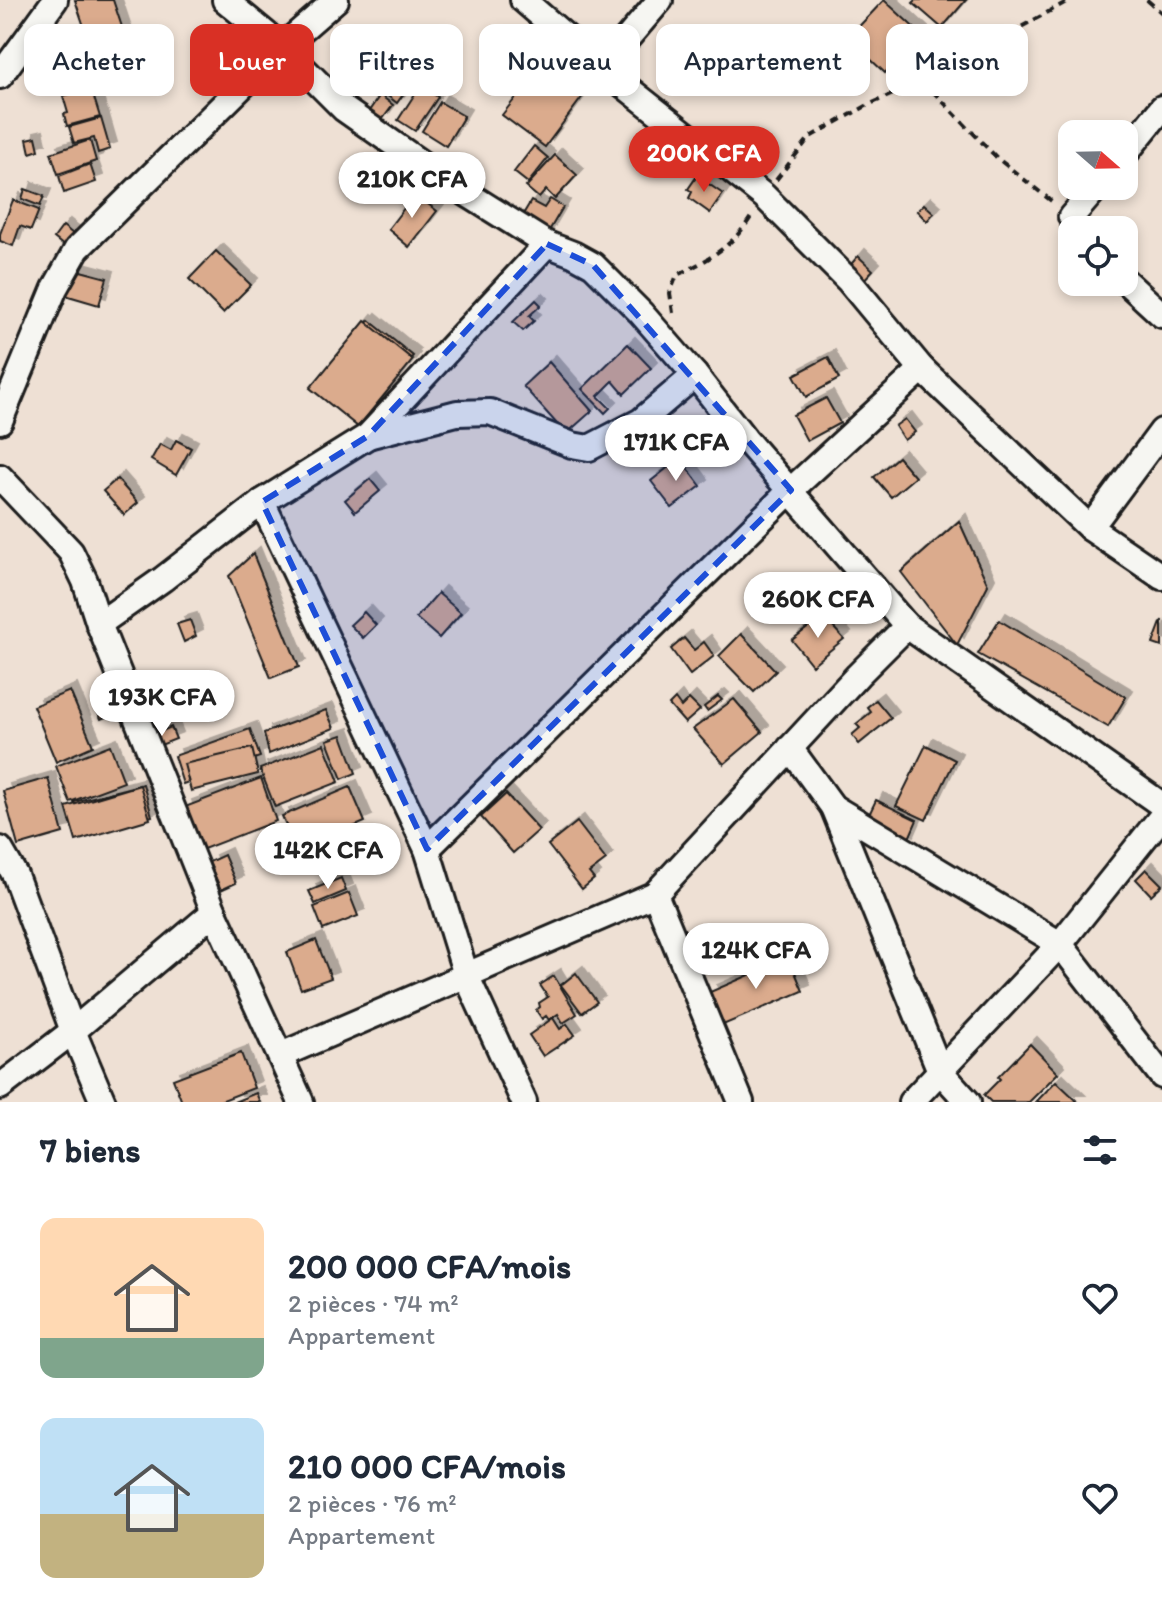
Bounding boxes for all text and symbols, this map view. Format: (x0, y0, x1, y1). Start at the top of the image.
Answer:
chip: Acheter (24, 24, 174, 96)
chip: Louer (190, 24, 314, 96)
chip: Filtres (330, 24, 463, 96)
chip: Nouveau (479, 24, 640, 96)
chip: Appartement (656, 24, 870, 96)
chip: Maison (886, 24, 1028, 96)
north arrow (1058, 120, 1138, 200)
map controls (1058, 120, 1138, 296)
pin: 200K CFA (621, 126, 787, 194)
text: 200K CFA (647, 136, 761, 168)
pin: 210K CFA (329, 152, 495, 220)
text: 210K CFA (357, 162, 467, 194)
button: locate (1058, 216, 1138, 296)
pin: 171K CFA (593, 415, 759, 483)
text: 171K CFA (623, 425, 729, 457)
pin: 260K CFA (735, 572, 901, 640)
text: 260K CFA (762, 582, 874, 614)
pin: 193K CFA (79, 670, 245, 738)
text: 193K CFA (108, 680, 216, 712)
pin: 142K CFA (245, 823, 411, 891)
text: 142K CFA (273, 833, 383, 865)
pin: 124K CFA (673, 923, 839, 991)
text: 124K CFA (701, 933, 811, 965)
icon: filters (1078, 1128, 1122, 1172)
text: 7 biens (40, 1130, 140, 1171)
text: 200 000 CFA/mois (288, 1246, 571, 1287)
icon: home (104, 1250, 200, 1346)
icon: heart (1078, 1276, 1122, 1320)
text: 2 pièces · 74 m² (288, 1287, 459, 1319)
text: Appartement (288, 1319, 435, 1351)
text: 210 000 CFA/mois (288, 1446, 566, 1487)
icon: home (104, 1450, 200, 1546)
icon: heart (1078, 1476, 1122, 1520)
text: 2 pièces · 76 m² (288, 1487, 457, 1519)
text: Appartement (288, 1519, 435, 1551)

